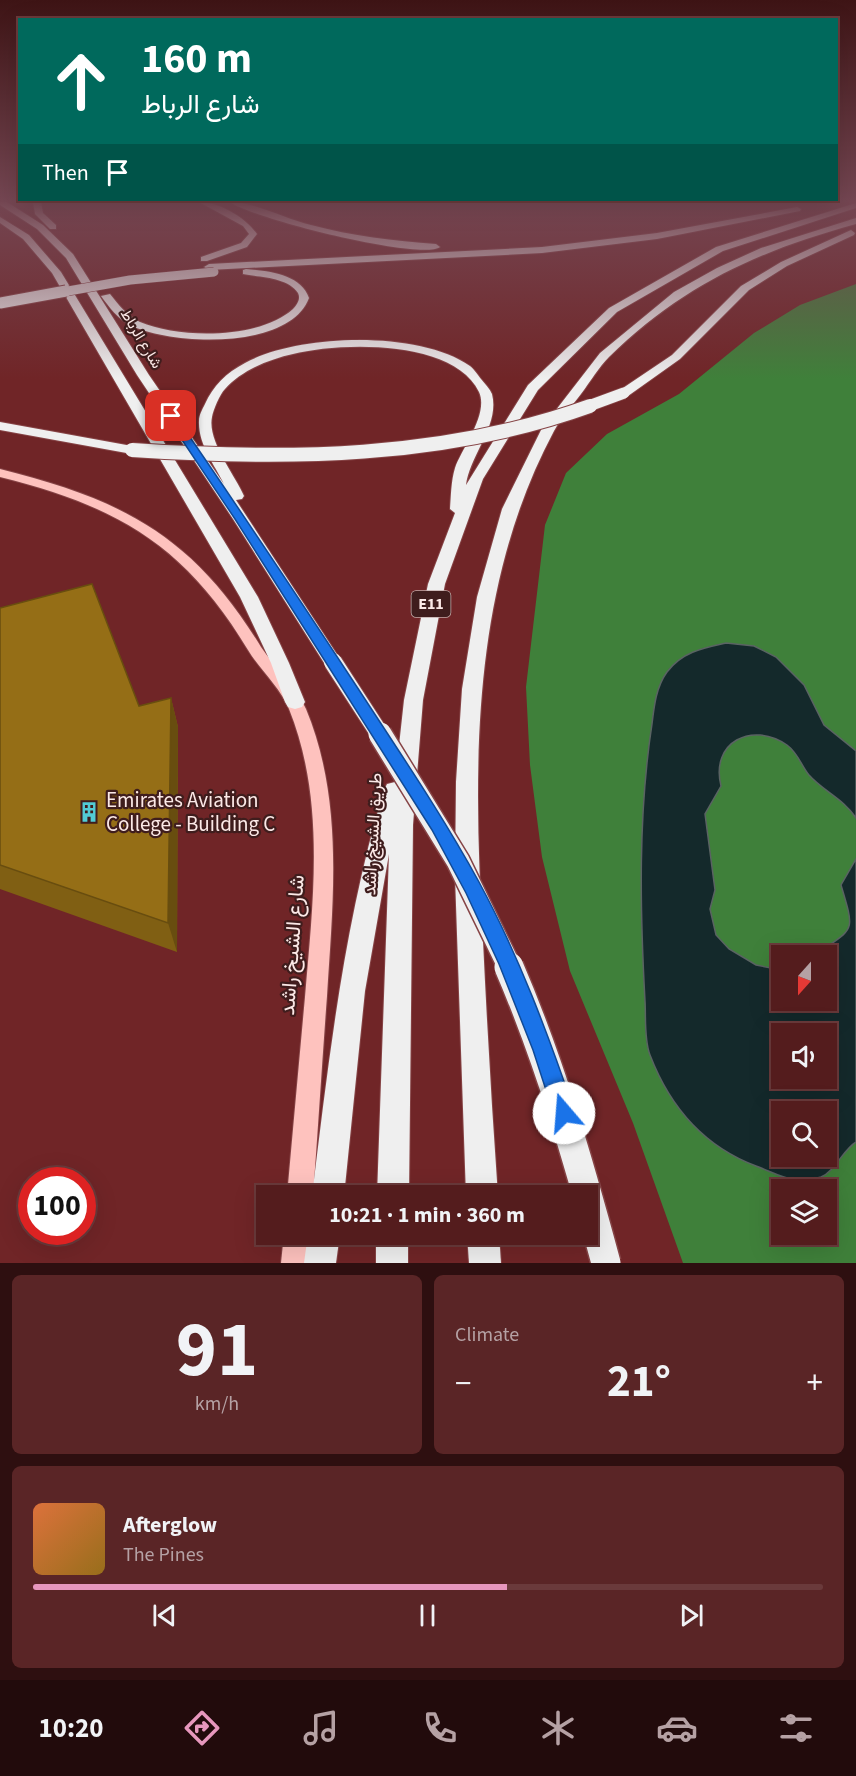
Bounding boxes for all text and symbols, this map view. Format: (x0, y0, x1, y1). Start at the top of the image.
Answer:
text: 160 m (141, 29, 252, 89)
icon: ahead (42, 42, 120, 120)
text: شارع الرباط (141, 85, 260, 124)
icon: arrive (101, 156, 134, 189)
text: Then (42, 157, 89, 189)
street label: شارع الرباط (115, 305, 167, 373)
pin (145, 390, 196, 441)
icon: arrive (154, 399, 187, 432)
road number: E11 (412, 591, 450, 617)
street label: طريق الشيخ راشد (357, 772, 389, 896)
place label: Emirates Aviation College - Building C (106, 785, 275, 839)
building icon: Emirates Aviation College - Building C (77, 800, 101, 824)
street label: شارع الشيخ راشد (272, 874, 312, 1016)
north arrow (771, 945, 837, 1011)
map controls (771, 945, 837, 1245)
button: sound (771, 1023, 837, 1089)
position arrow (532, 1081, 596, 1145)
button: search (771, 1101, 837, 1167)
speed limit sign: 100 (18, 1167, 96, 1245)
button: layers (771, 1179, 837, 1245)
text: 10:21 · 1 min · 360 m (329, 1199, 525, 1231)
text: 91 (176, 1295, 258, 1406)
text: Climate (455, 1321, 519, 1349)
text: 21° (607, 1350, 671, 1414)
text: − (455, 1360, 471, 1407)
text: + (807, 1360, 823, 1407)
text: km/h (195, 1390, 239, 1418)
text: Afterglow (123, 1509, 217, 1541)
text: The Pines (123, 1541, 204, 1569)
icon: previous (148, 1599, 181, 1632)
icon: pause (411, 1599, 444, 1632)
icon: next (675, 1599, 708, 1632)
icon: directions (181, 1707, 223, 1749)
icon: music (300, 1707, 342, 1749)
icon: phone (419, 1707, 461, 1749)
icon: climate (537, 1707, 579, 1749)
icon: car (656, 1707, 698, 1749)
icon: filters (775, 1707, 817, 1749)
text: 10:20 (38, 1709, 104, 1748)

